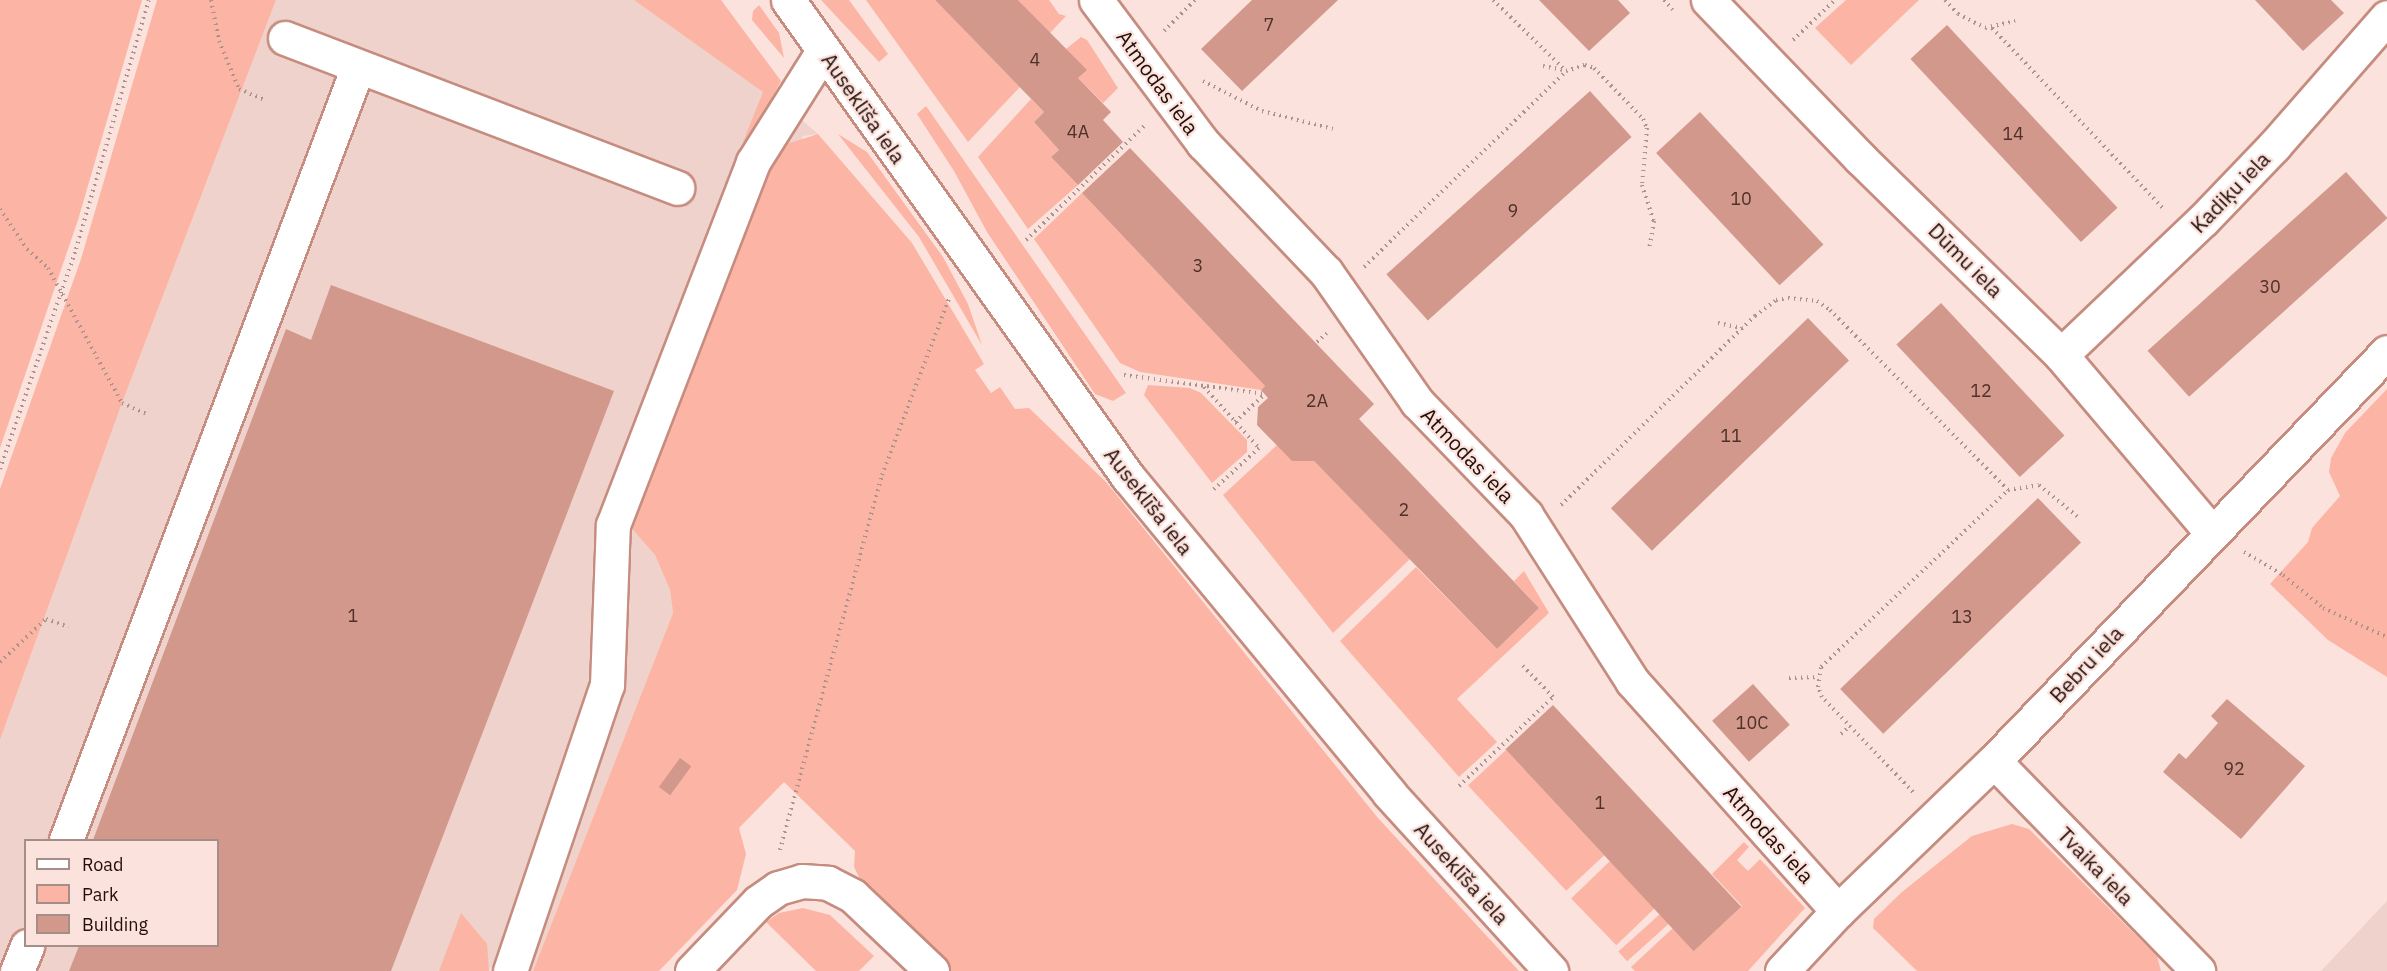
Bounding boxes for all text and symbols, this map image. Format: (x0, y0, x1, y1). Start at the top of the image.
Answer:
house number: 7 (1264, 14, 1274, 36)
street label: Atmodas iela (1112, 25, 1204, 139)
street label: Auseklīša iela (817, 48, 911, 168)
house number: 4 (1030, 49, 1040, 71)
house number: 4A (1067, 121, 1089, 143)
house number: 14 (2002, 123, 2024, 145)
street label: Kadiķu iela (2185, 146, 2275, 238)
house number: 10 (1730, 188, 1752, 210)
house number: 9 (1508, 200, 1518, 222)
street label: Dūmu iela (1924, 218, 2008, 302)
house number: 3 (1193, 255, 1203, 277)
house number: 30 (2259, 276, 2281, 298)
house number: 12 (1970, 380, 1992, 402)
house number: 2A (1306, 390, 1328, 412)
street label: Atmodas iela (1416, 402, 1520, 508)
house number: 11 (1720, 425, 1742, 447)
street label: Auseklīša iela (1099, 442, 1199, 560)
house number: 2 (1399, 499, 1409, 521)
house number: 1 (348, 605, 358, 627)
house number: 13 (1951, 606, 1973, 628)
street label: Bebru iela (2044, 620, 2128, 708)
house number: 10C (1736, 712, 1768, 734)
house number: 92 (2223, 758, 2245, 780)
street label: Atmodas iela (1718, 780, 1820, 888)
house number: 1 (1595, 792, 1605, 814)
street label: Auseklīša iela (1409, 817, 1515, 929)
street label: Tvaika iela (2053, 822, 2139, 910)
legend (24, 839, 219, 947)
text: Road (82, 853, 123, 876)
text: Park (82, 883, 118, 906)
text: Building (82, 913, 148, 936)

